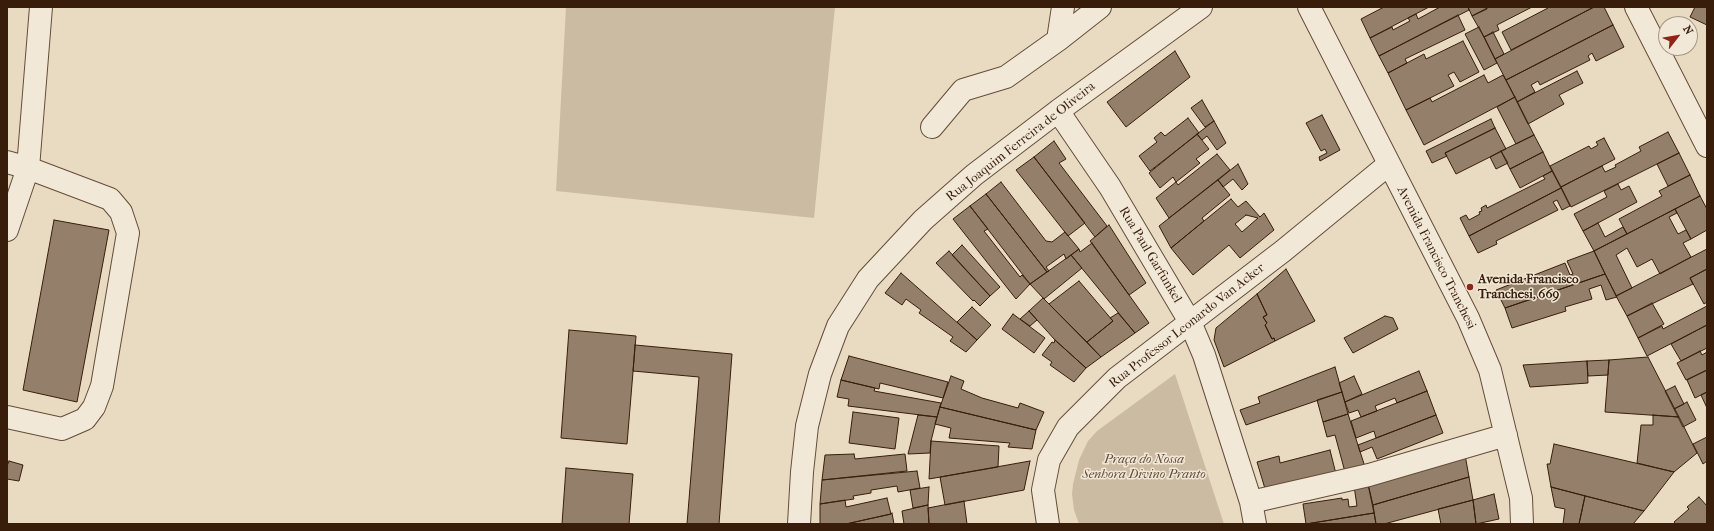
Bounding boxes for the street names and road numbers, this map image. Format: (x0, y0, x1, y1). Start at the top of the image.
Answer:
street label: Rua Joaquim Ferreira de Oliveira (943, 79, 1099, 205)
street label: Avenida Francisco Tranchesi (1393, 184, 1479, 332)
street label: Rua Paul Garfunkel (1115, 204, 1185, 306)
street label: Rua Professor Leonardo Van Acker (1106, 260, 1268, 392)

